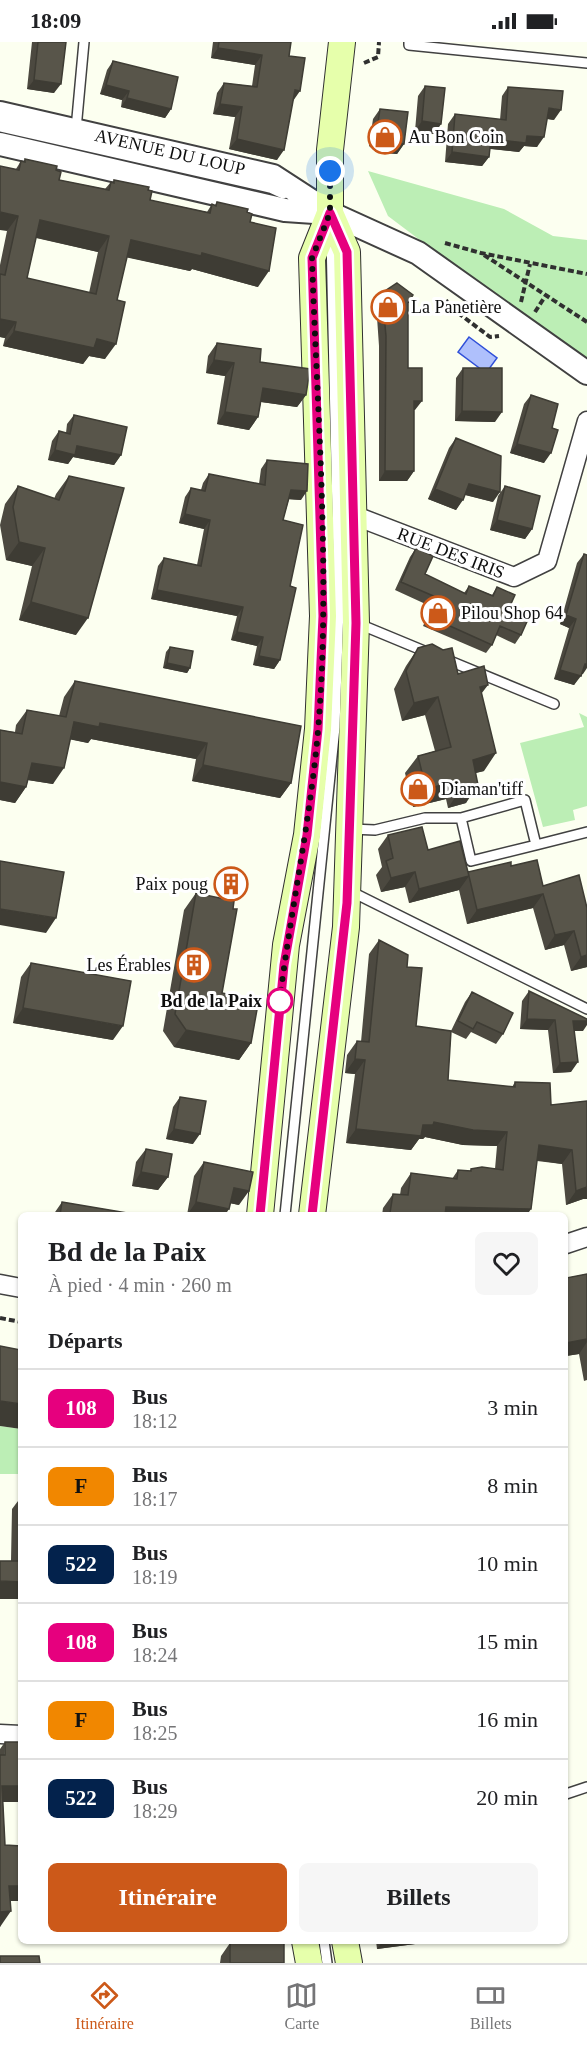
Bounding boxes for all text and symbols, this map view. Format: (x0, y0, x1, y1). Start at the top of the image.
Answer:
text: 18:09 (30, 8, 81, 33)
shop icon: Au Bon Coin (367, 119, 403, 155)
street label: AVENUE DU LOUP (93, 125, 247, 179)
place label: Au Bon Coin (408, 127, 504, 147)
your location (315, 156, 345, 186)
shop icon: La Panetière (370, 289, 406, 325)
place label: La Panetière (411, 297, 501, 317)
street label: RUE DES IRIS (395, 523, 507, 583)
shop icon: Pilou Shop 64 (420, 595, 456, 631)
place label: Pilou Shop 64 (461, 603, 563, 623)
shop icon: Diaman'tiff (400, 771, 436, 807)
place label: Diaman'tiff (441, 779, 523, 799)
building icon: Paix poug (213, 866, 249, 902)
place label: Paix poug (135, 874, 208, 894)
building icon: Les Érables (176, 947, 212, 983)
place label: Les Érables (87, 954, 171, 975)
marker: Bd de la Paix (267, 988, 293, 1014)
place label: Bd de la Paix (160, 991, 262, 1011)
button: heart (475, 1232, 538, 1295)
text: Bd de la Paix (48, 1236, 206, 1267)
text: À pied · 4 min · 260 m (48, 1274, 232, 1296)
text: Départs (48, 1328, 123, 1353)
text: Bus (132, 1384, 167, 1409)
text: 3 min (487, 1395, 538, 1420)
text: 108 (65, 1396, 97, 1420)
text: 18:12 (132, 1410, 178, 1432)
text: Bus (132, 1462, 167, 1487)
text: 8 min (487, 1473, 538, 1498)
text: F (75, 1474, 87, 1498)
text: 18:17 (132, 1488, 178, 1510)
text: Bus (132, 1540, 167, 1565)
text: 10 min (476, 1551, 538, 1576)
text: 522 (65, 1552, 97, 1576)
text: 18:19 (132, 1566, 178, 1588)
text: Bus (132, 1618, 167, 1643)
text: 15 min (476, 1629, 538, 1654)
text: 108 (65, 1630, 97, 1654)
text: 18:24 (132, 1644, 178, 1666)
text: Bus (132, 1696, 167, 1721)
text: 16 min (476, 1707, 538, 1732)
text: F (75, 1708, 87, 1732)
text: 18:25 (132, 1722, 178, 1744)
text: Bus (132, 1774, 167, 1799)
text: 20 min (476, 1785, 538, 1810)
text: 522 (65, 1786, 97, 1810)
text: 18:29 (132, 1800, 178, 1822)
button: Itinéraire (48, 1863, 287, 1932)
button: Billets (299, 1863, 538, 1932)
tab: Itinéraire (75, 1979, 134, 2033)
tab: Carte (285, 1979, 319, 2033)
tab: Billets (470, 1979, 512, 2033)

